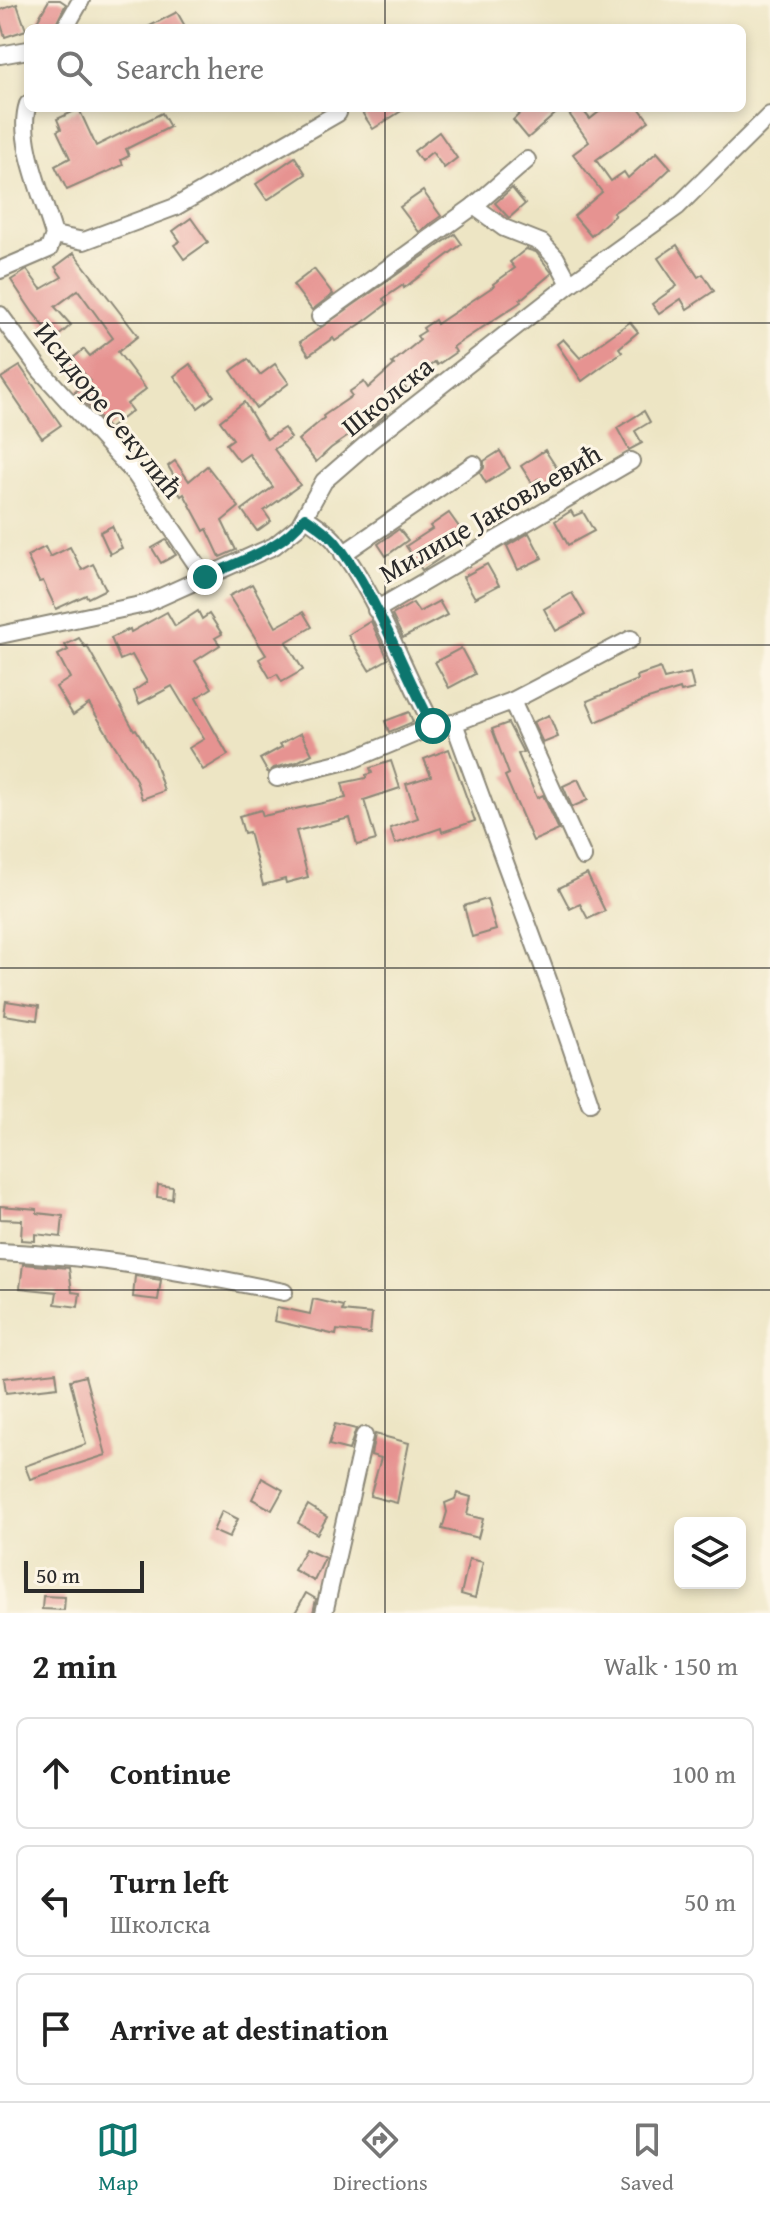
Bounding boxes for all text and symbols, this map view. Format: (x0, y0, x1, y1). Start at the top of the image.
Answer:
search box (24, 24, 746, 112)
icon: search (52, 46, 96, 90)
text: Search here (116, 46, 264, 90)
street label: Исидоре Секулић (25, 313, 194, 507)
street label: Школска (332, 345, 442, 446)
street label: Милице Јаковљевић (371, 432, 609, 593)
route end (187, 559, 223, 595)
route start (415, 708, 451, 744)
map controls (674, 1517, 746, 1589)
button: layers (674, 1517, 746, 1589)
scale bar (24, 1557, 144, 1593)
text: 50 m (36, 1559, 80, 1591)
text: 2 min (32, 1641, 117, 1690)
text: Walk · 150 m (604, 1646, 738, 1685)
icon: ahead (34, 1751, 78, 1795)
text: Continue (110, 1751, 231, 1795)
text: 100 m (671, 1754, 736, 1793)
text: Turn left (110, 1860, 229, 1904)
icon: left (34, 1879, 78, 1923)
text: 50 m (684, 1882, 736, 1921)
text: Школска (110, 1904, 210, 1943)
icon: arrive (34, 2007, 78, 2051)
text: Arrive at destination (110, 2007, 388, 2051)
tab: Map (96, 2118, 140, 2198)
tab: Directions (333, 2118, 428, 2198)
tab: Saved (620, 2118, 674, 2198)

